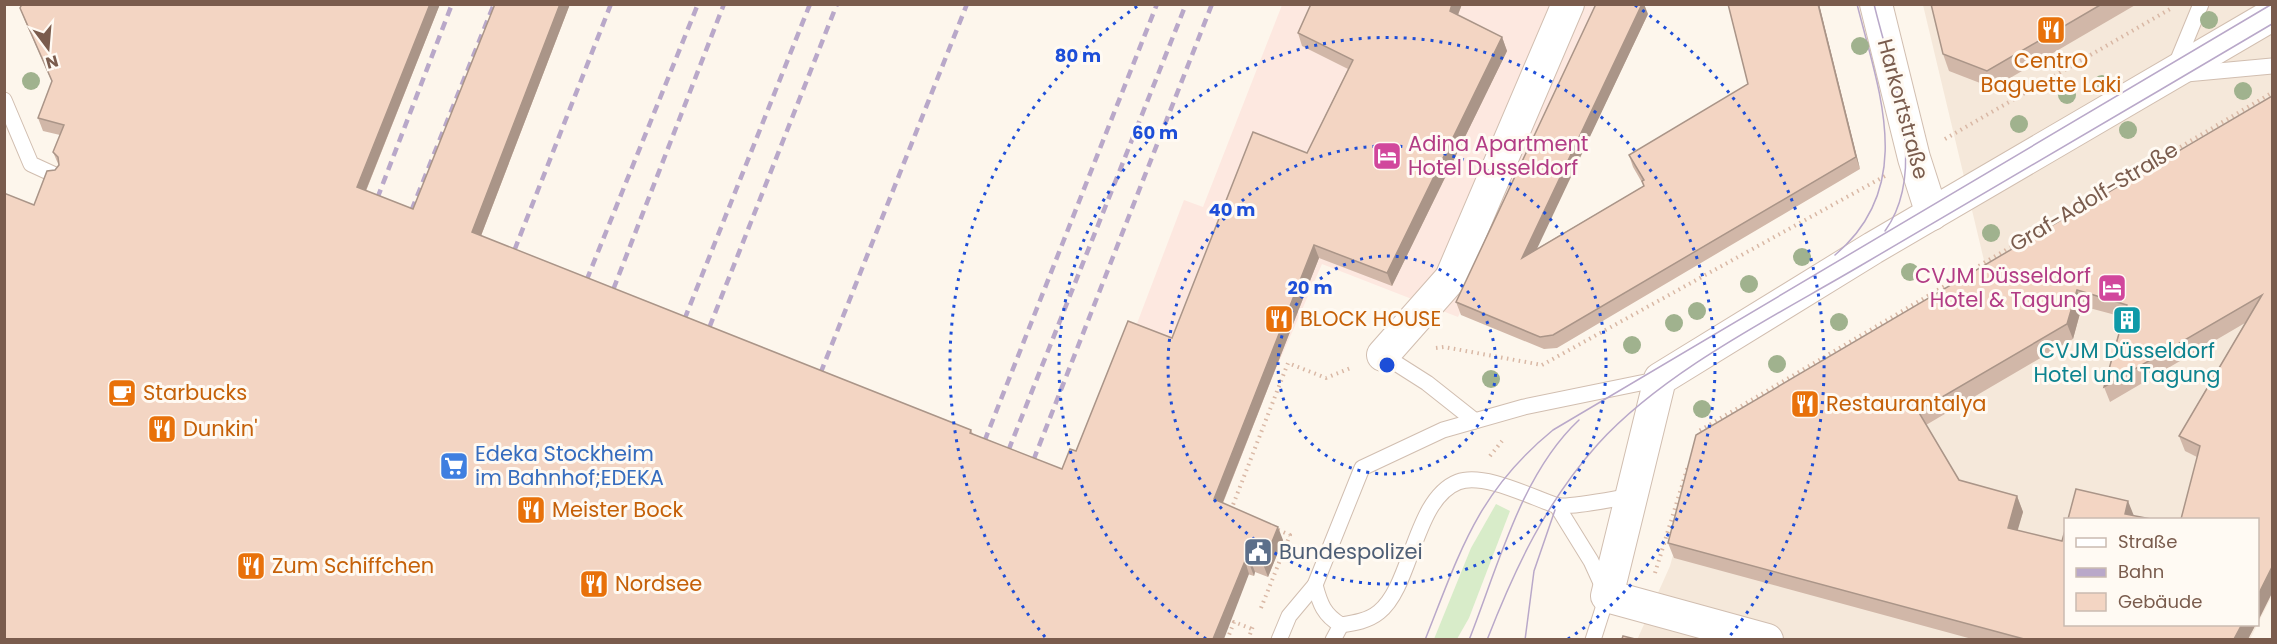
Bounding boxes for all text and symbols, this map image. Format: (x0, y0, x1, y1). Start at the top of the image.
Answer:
restaurant icon: CentrO Baguette Laki (2035, 14, 2067, 46)
north arrow (18, 18, 78, 78)
street label: Harkortstraße (1871, 35, 1936, 182)
text: 80 m (1055, 43, 1101, 68)
place label: CentrO Baguette Laki (1981, 46, 2121, 99)
text: N (43, 49, 61, 75)
text: 60 m (1132, 120, 1178, 145)
place label: Adina Apartment Hotel Dusseldorf (1408, 129, 1589, 182)
street label: Graf-Adolf-Straße (2004, 135, 2183, 258)
hotel icon: Adina Apartment Hotel Dusseldorf (1371, 140, 1403, 172)
text: 40 m (1209, 197, 1255, 222)
place label: CVJM Düsseldorf Hotel & Tagung (1915, 261, 2091, 314)
hotel icon: CVJM Düsseldorf Hotel & Tagung (2096, 272, 2128, 304)
text: 20 m (1288, 275, 1332, 300)
restaurant icon: BLOCK HOUSE (1263, 303, 1295, 335)
place label: BLOCK HOUSE (1300, 304, 1441, 333)
building icon: CVJM Düsseldorf Hotel und Tagung (2111, 304, 2143, 336)
place label: CVJM Düsseldorf Hotel und Tagung (2034, 336, 2220, 389)
centre of rings (1377, 355, 1397, 375)
cafe icon: Starbucks (106, 377, 138, 409)
place label: Starbucks (143, 378, 247, 407)
restaurant icon: Restaurantalya (1789, 388, 1821, 420)
place label: Restaurantalya (1826, 389, 1987, 418)
restaurant icon: Dunkin' (146, 413, 178, 445)
place label: Dunkin' (183, 414, 258, 443)
place label: Edeka Stockheim im Bahnhof;EDEKA (475, 439, 664, 492)
supermarket icon: Edeka Stockheim im Bahnhof;EDEKA (438, 450, 470, 482)
restaurant icon: Meister Bock (515, 494, 547, 526)
place label: Meister Bock (552, 495, 683, 524)
legend (2064, 518, 2259, 626)
text: Straße (2118, 529, 2177, 554)
public building icon: Bundespolizei (1242, 536, 1274, 568)
place label: Bundespolizei (1279, 537, 1423, 566)
restaurant icon: Zum Schiffchen (235, 550, 267, 582)
place label: Zum Schiffchen (272, 551, 434, 580)
text: Bahn (2118, 559, 2164, 584)
restaurant icon: Nordsee (578, 568, 610, 600)
place label: Nordsee (615, 569, 702, 598)
text: Gebäude (2118, 589, 2202, 614)

